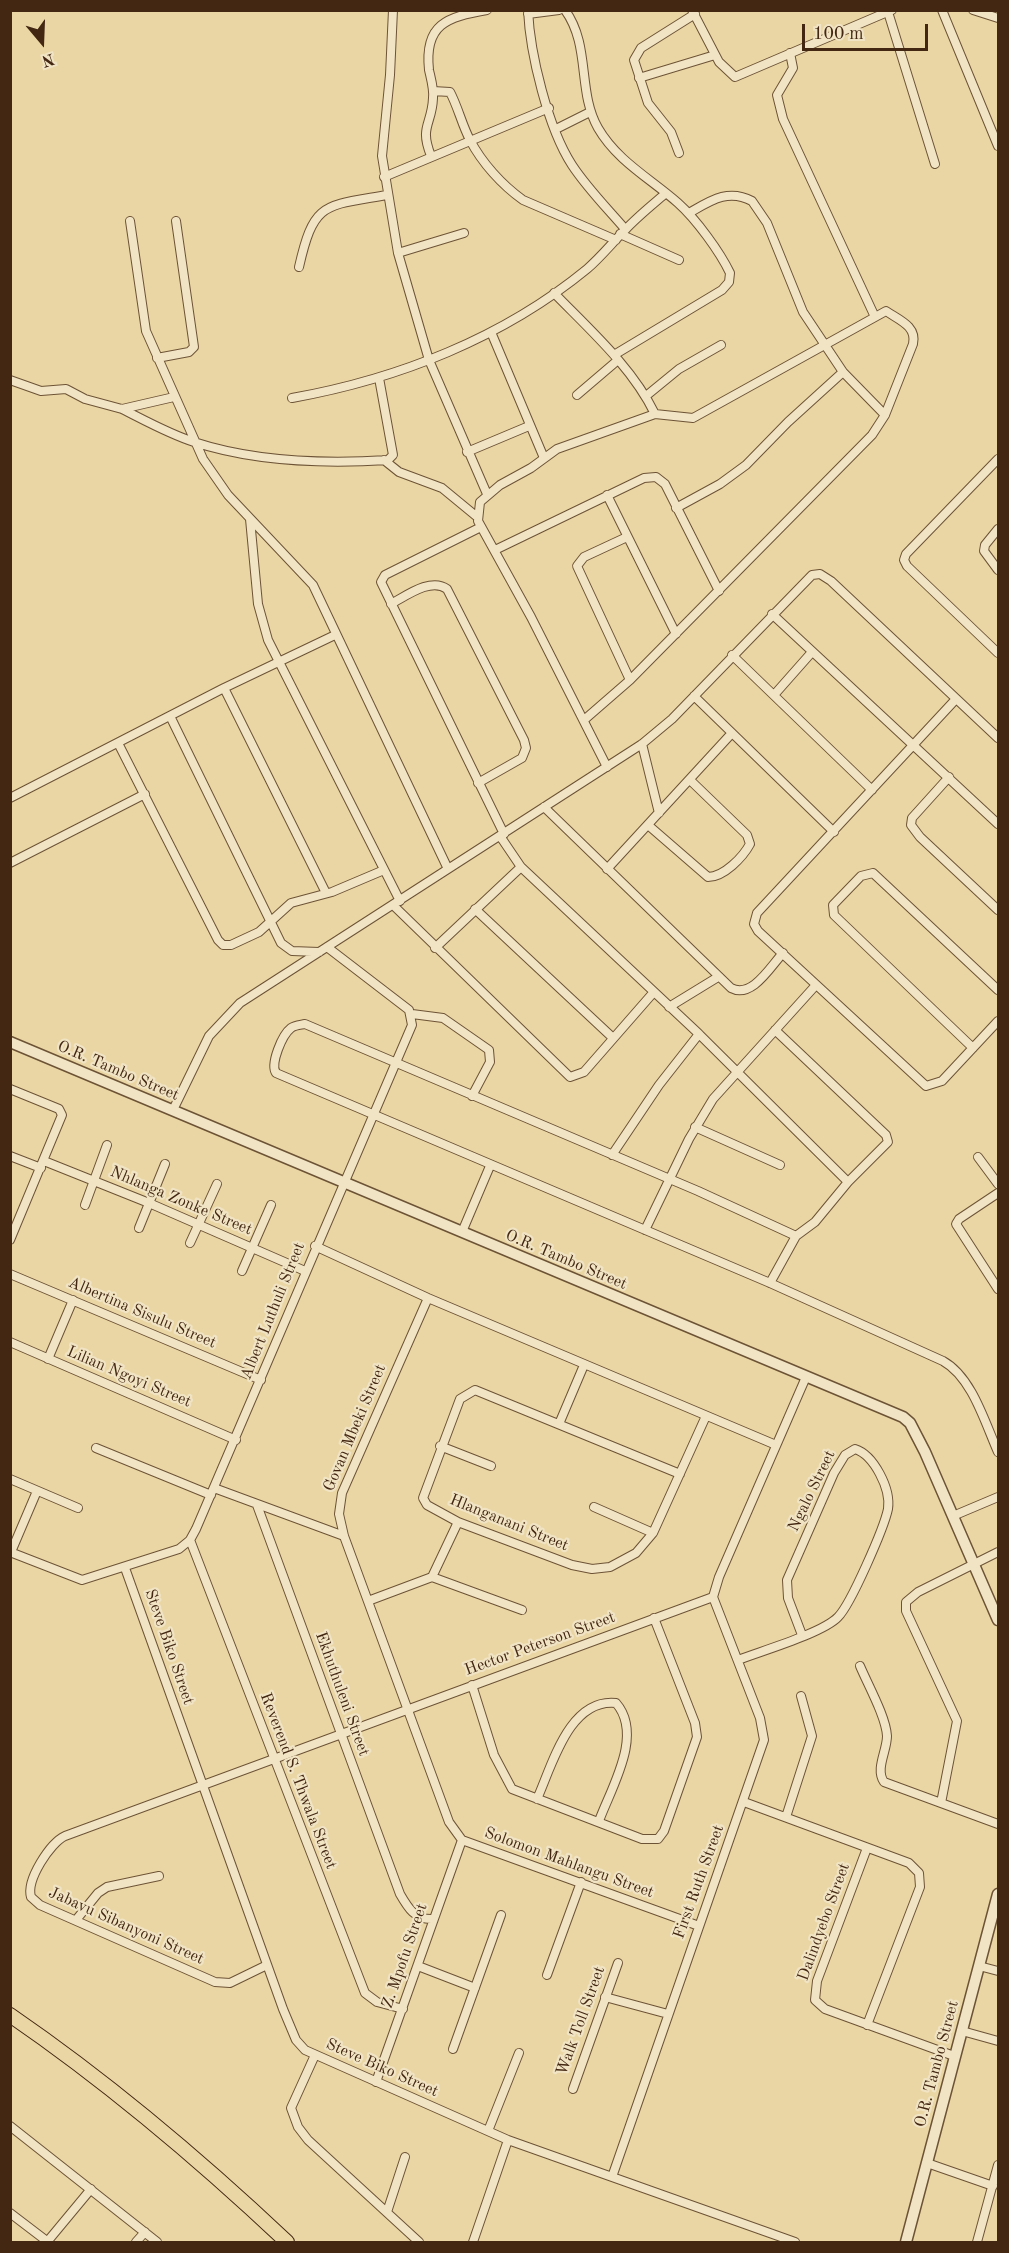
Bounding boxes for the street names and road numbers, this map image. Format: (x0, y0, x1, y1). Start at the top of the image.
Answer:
street label: O.R. Tambo Street (54, 1037, 182, 1105)
street label: Nhlanga Zonke Street (107, 1162, 255, 1240)
street label: O.R. Tambo Street (502, 1226, 630, 1294)
street label: Albert Luthuli Street (237, 1240, 309, 1382)
street label: Albertina Sisulu Street (65, 1273, 219, 1353)
street label: Lilian Ngoyi Street (64, 1342, 194, 1412)
street label: Govan Mbeki Street (320, 1362, 390, 1494)
street label: Ngalo Street (784, 1447, 840, 1535)
street label: Hlanganani Street (447, 1490, 571, 1556)
street label: Steve Biko Street (140, 1587, 198, 1707)
street label: Hector Peterson Street (462, 1608, 618, 1680)
street label: Ekhuthuleni Street (311, 1629, 373, 1759)
street label: Reverend S. Thwala Street (255, 1690, 341, 1872)
street label: First Ruth Street (669, 1822, 729, 1942)
street label: Solomon Mahlangu Street (482, 1823, 656, 1903)
street label: Dalindyebo Street (794, 1860, 854, 1984)
street label: Jabavu Sibanyoni Street (45, 1883, 207, 1969)
street label: Z. Mpofu Street (378, 1901, 432, 2011)
street label: Walk Toll Street (552, 1964, 610, 2078)
street label: O.R. Tambo Street (911, 1999, 963, 2129)
street label: Steve Biko Street (323, 2035, 441, 2101)

